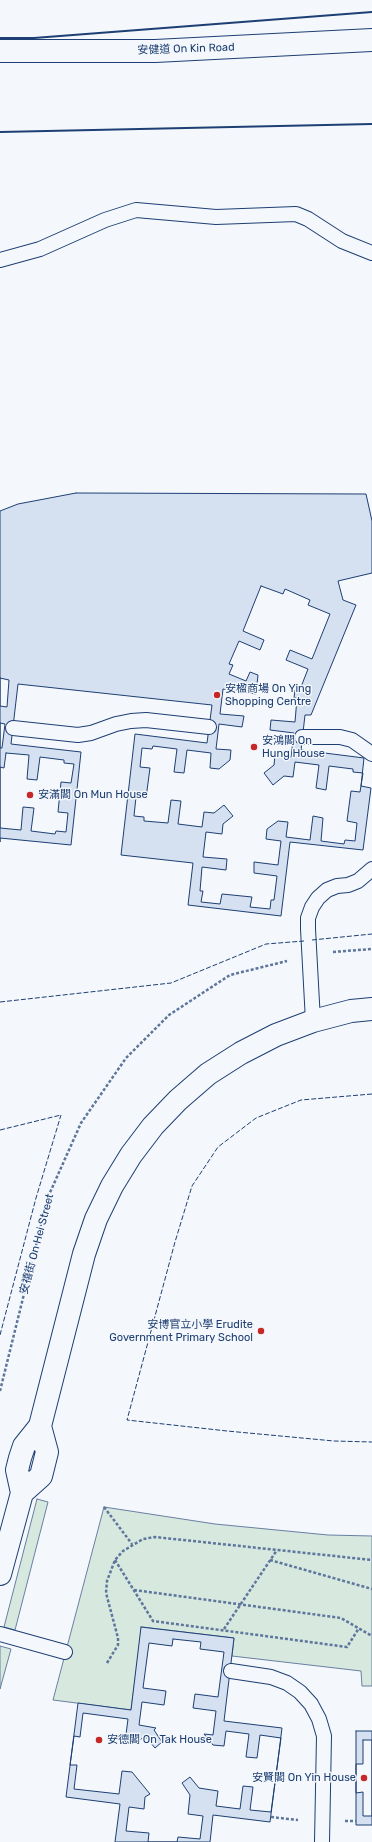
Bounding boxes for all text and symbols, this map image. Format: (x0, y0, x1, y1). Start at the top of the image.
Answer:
street label: 安健道 On Kin Road (137, 41, 235, 57)
place label: 安楹商場 On Ying Shopping Centre (225, 682, 311, 708)
marker: 安楹商場 On Ying Shopping Centre (212, 690, 222, 700)
place label: 安鴻閣 On Hung House (262, 734, 325, 760)
marker: 安鴻閣 On Hung House (249, 742, 259, 752)
place label: 安滿閣 On Mun House (38, 788, 148, 802)
marker: 安滿閣 On Mun House (25, 790, 35, 800)
street label: 安禧街 On Hei Street (17, 1192, 57, 1296)
place label: 安博官立小學 Erudite Government Primary School (109, 1318, 253, 1344)
marker: 安博官立小學 Erudite Government Primary School (256, 1326, 266, 1336)
place label: 安德閣 On Tak House (107, 1733, 212, 1747)
marker: 安德閣 On Tak House (94, 1735, 104, 1745)
place label: 安賢閣 On Yin House (252, 1771, 356, 1785)
marker: 安賢閣 On Yin House (359, 1773, 369, 1783)

